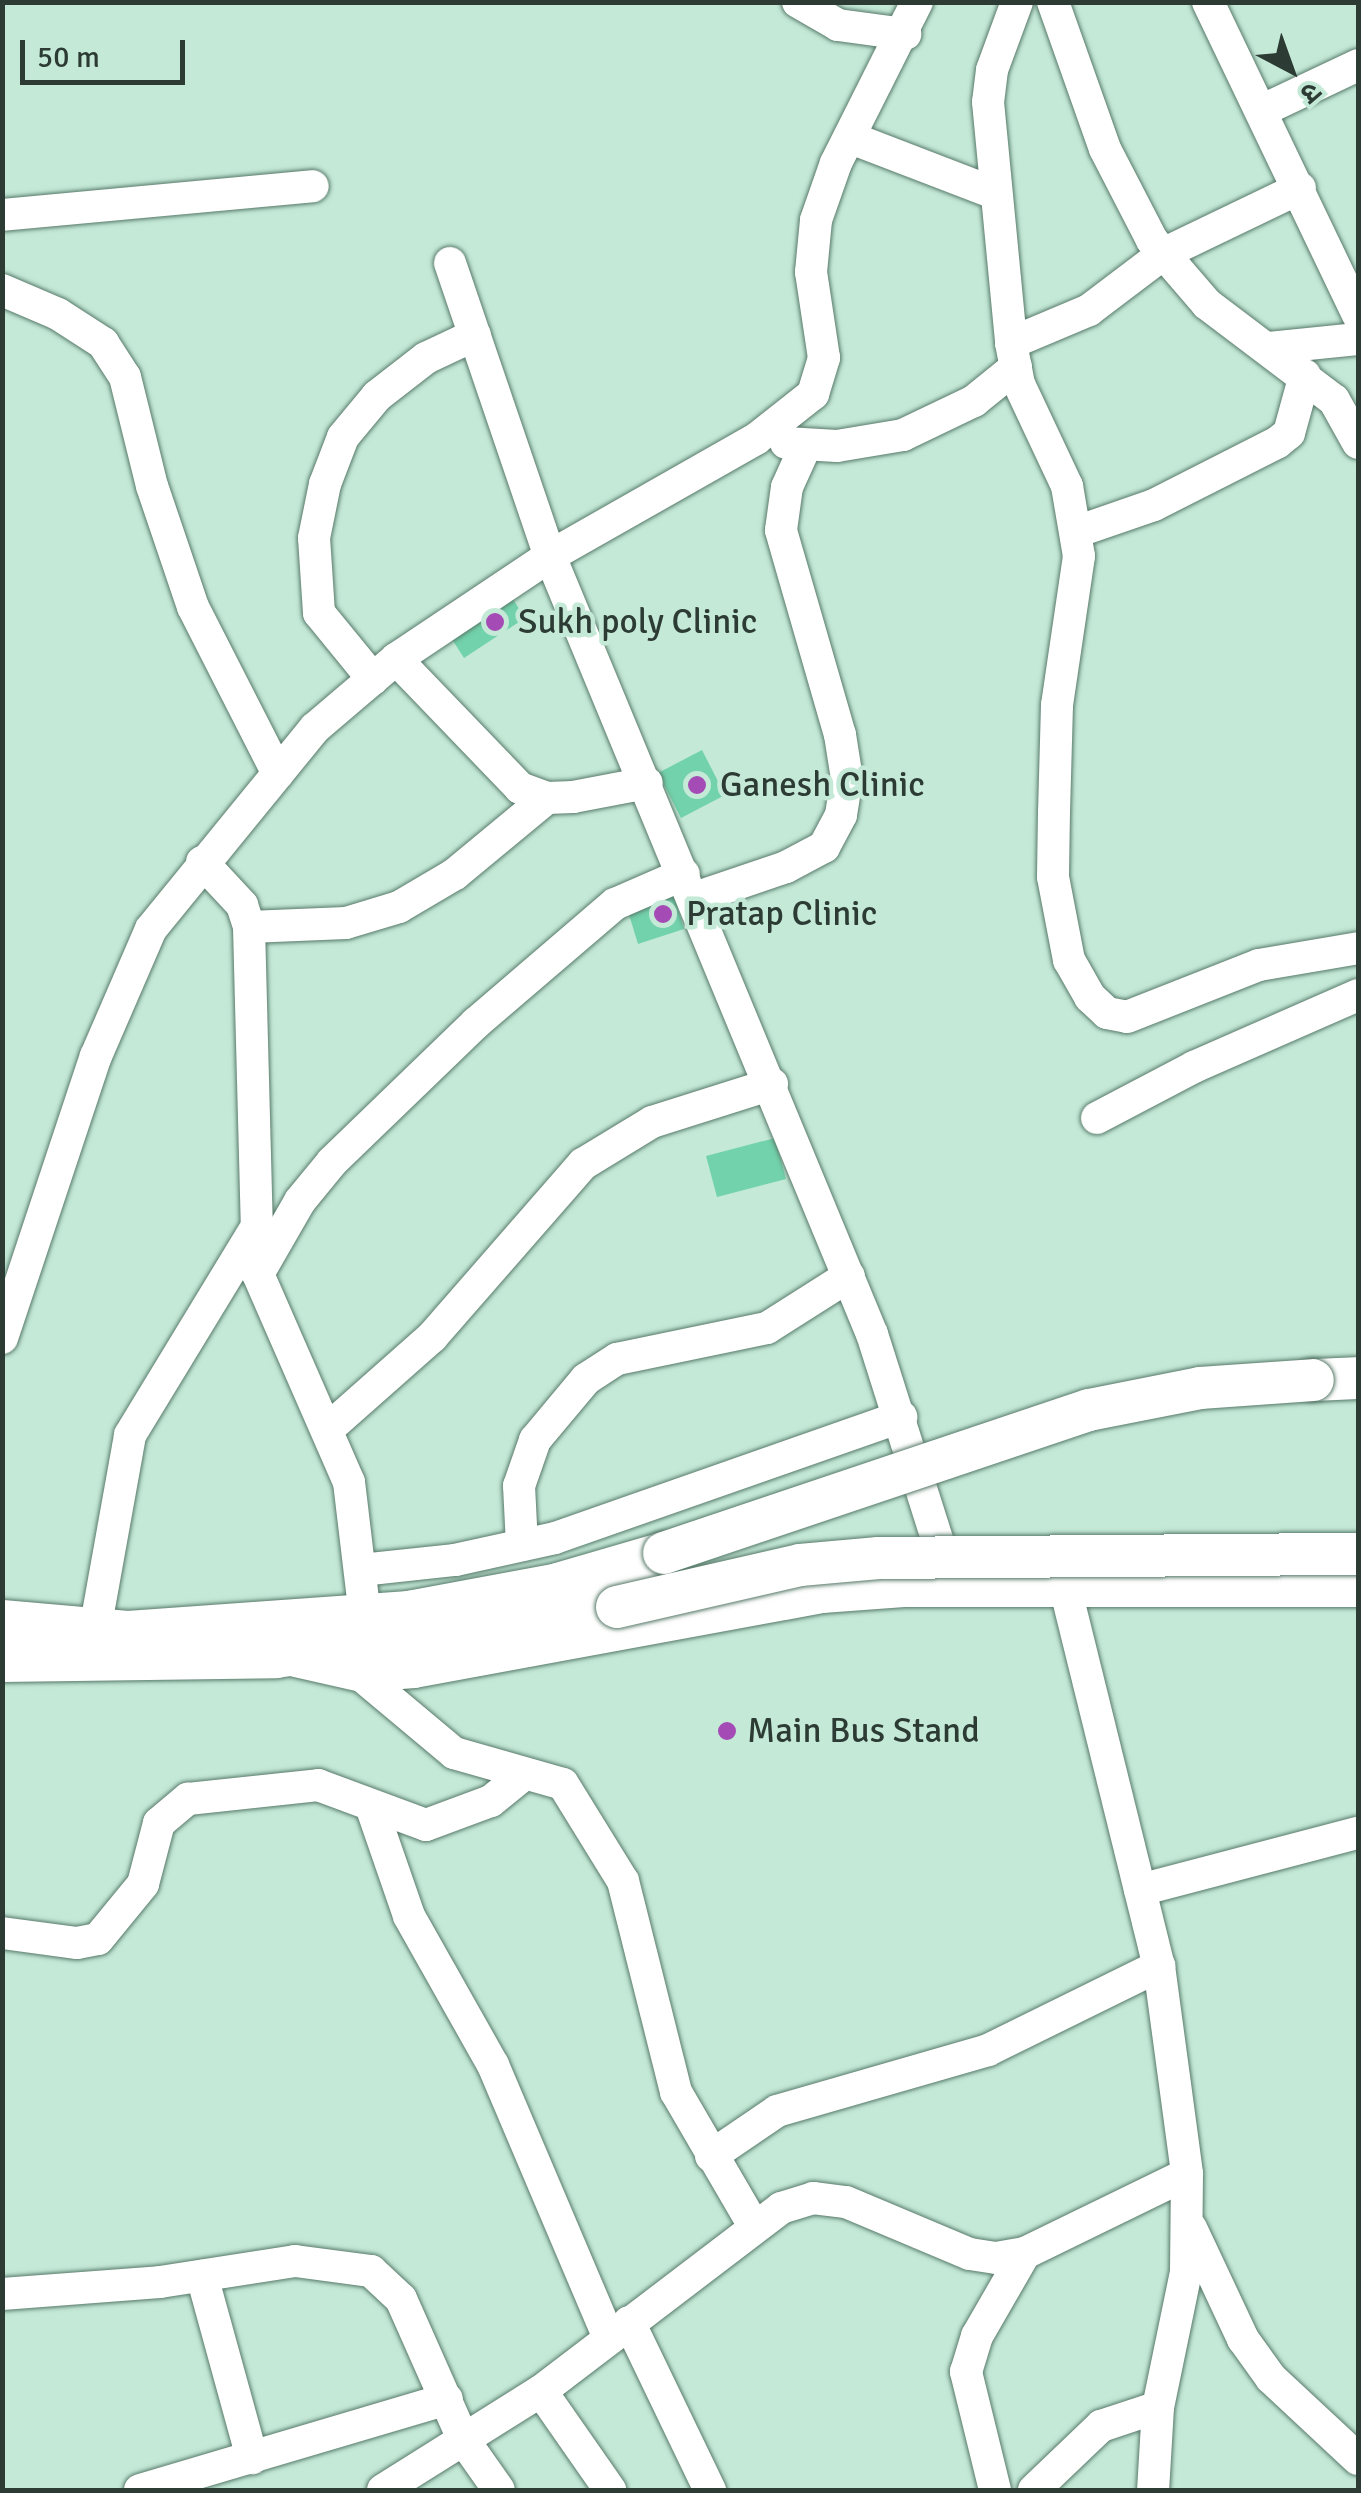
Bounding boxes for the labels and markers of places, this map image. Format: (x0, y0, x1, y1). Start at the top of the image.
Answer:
place label: Sukh poly Clinic (518, 601, 757, 643)
marker: Sukh poly Clinic (482, 609, 508, 635)
place label: Ganesh Clinic (720, 764, 925, 806)
marker: Ganesh Clinic (684, 772, 710, 798)
place label: Pratap Clinic (686, 893, 877, 935)
marker: Pratap Clinic (650, 901, 676, 927)
place label: Main Bus Stand (747, 1710, 980, 1752)
marker: Main Bus Stand (716, 1720, 738, 1742)

